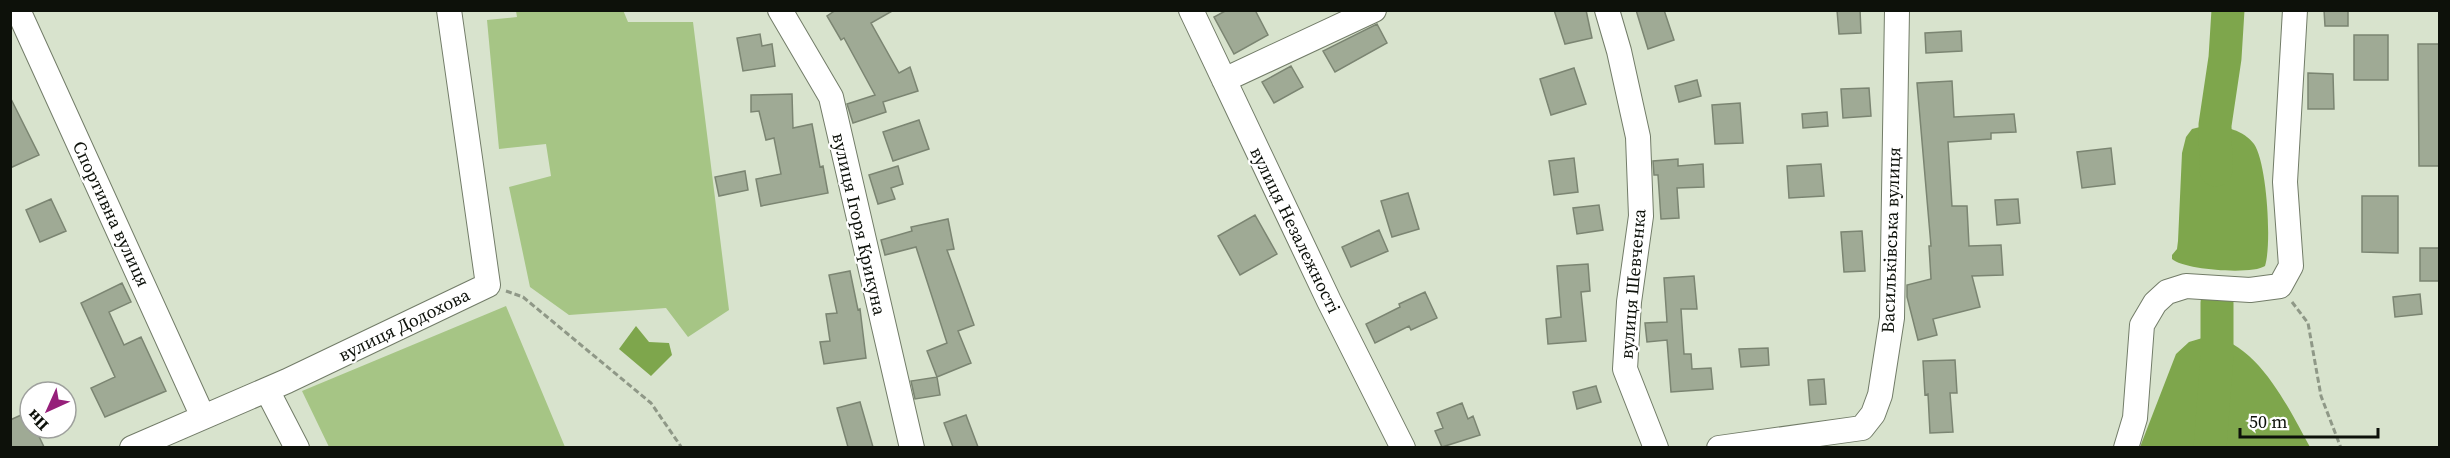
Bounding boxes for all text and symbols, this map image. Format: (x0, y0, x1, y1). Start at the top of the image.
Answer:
street label: вулиця Ігоря Крикуна (826, 130, 893, 318)
street label: Спортивна вулиця (67, 137, 156, 291)
street label: вулиця Незалежності (1244, 142, 1347, 317)
street label: Васильківська вулиця (1875, 147, 1906, 333)
street label: вулиця Шевченка (1613, 207, 1652, 360)
street label: вулиця Додохова (334, 281, 475, 367)
north arrow (18, 380, 78, 440)
scale bar (2240, 401, 2378, 439)
text: Пн (22, 405, 53, 436)
text: 50 m (2249, 409, 2287, 434)

